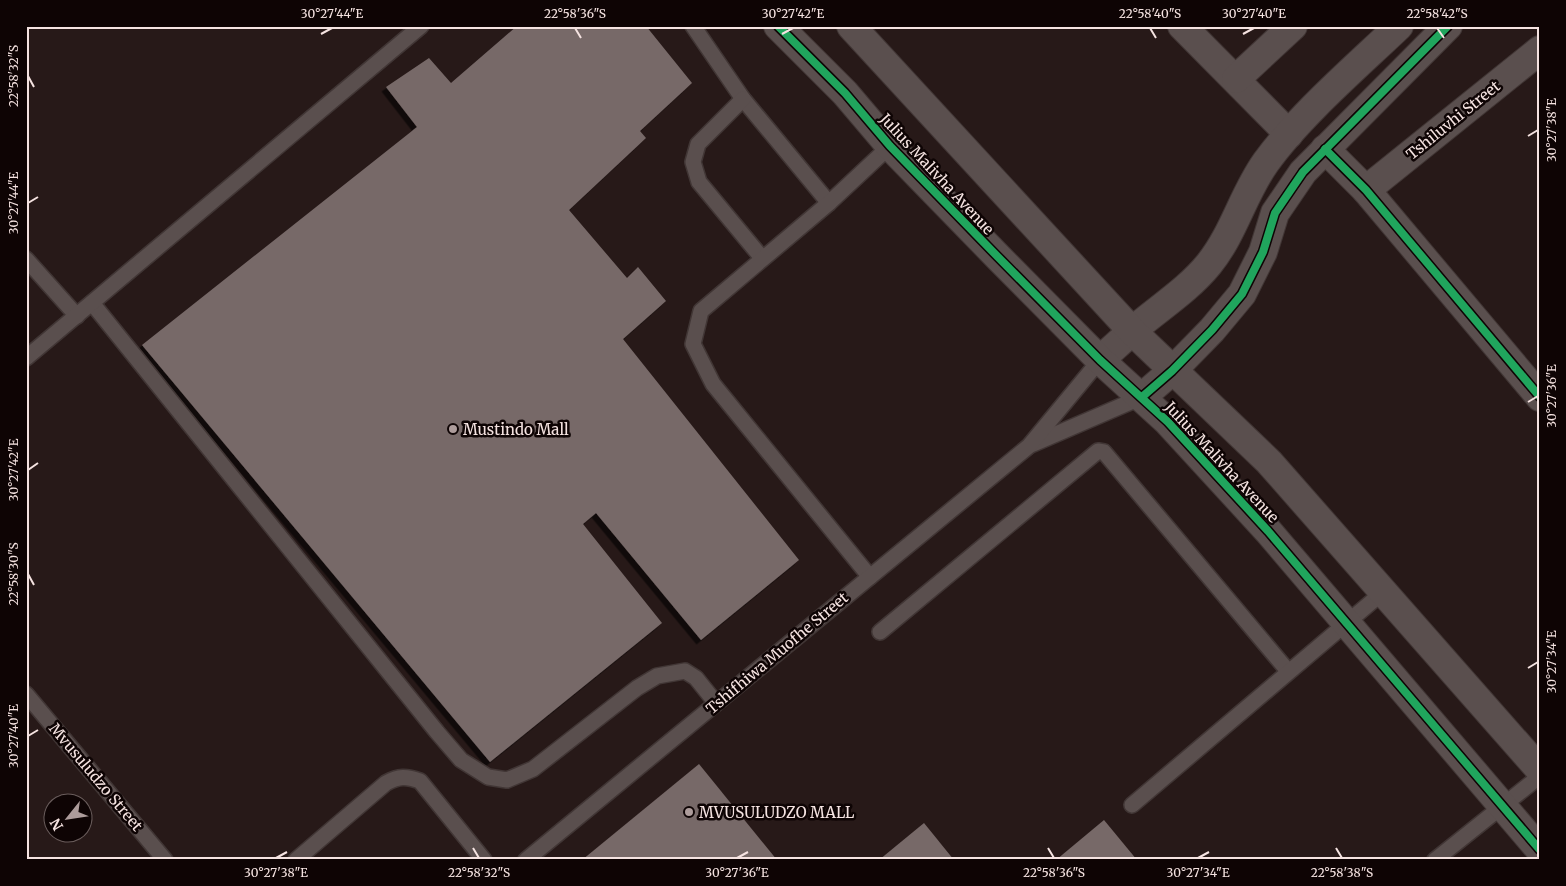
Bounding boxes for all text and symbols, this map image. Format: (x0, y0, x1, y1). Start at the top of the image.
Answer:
text: 30°27'44"E (301, 6, 364, 21)
text: 22°58'36"S (544, 6, 606, 21)
text: 30°27'42"E (762, 6, 825, 21)
text: 22°58'40"S (1119, 6, 1181, 21)
text: 30°27'40"E (1222, 6, 1286, 21)
text: 22°58'42"S (1406, 6, 1468, 21)
text: 22°58'32"S (6, 45, 21, 107)
street label: Tshiluvhi Street (1402, 76, 1504, 164)
text: 30°27'38"E (1544, 98, 1559, 162)
street label: Julius Malivha Avenue (875, 109, 998, 239)
text: 30°27'44"E (6, 171, 21, 234)
text: 30°27'36"E (1544, 364, 1559, 428)
street label: Julius Malivha Avenue (1160, 397, 1283, 527)
place label: Mustindo Mall (463, 420, 569, 439)
marker: Mustindo Mall (447, 423, 459, 435)
text: 30°27'42"E (6, 438, 21, 501)
text: 22°58'30"S (6, 542, 21, 606)
street label: Tshifhiwa Muofhe Street (702, 588, 852, 718)
text: 30°27'34"E (1544, 630, 1559, 694)
text: 30°27'40"E (6, 704, 21, 768)
street label: Mvusuludzo Street (45, 719, 147, 835)
north arrow (42, 794, 92, 844)
place label: MVUSULUDZO MALL (699, 803, 855, 822)
marker: MVUSULUDZO MALL (683, 806, 695, 818)
text: N (46, 815, 67, 834)
text: 30°27'38"E (244, 865, 308, 880)
text: 22°58'32"S (448, 865, 510, 880)
text: 30°27'36"E (705, 865, 769, 880)
text: 22°58'36"S (1023, 865, 1085, 880)
text: 30°27'34"E (1166, 865, 1230, 880)
text: 22°58'38"S (1311, 865, 1373, 880)

